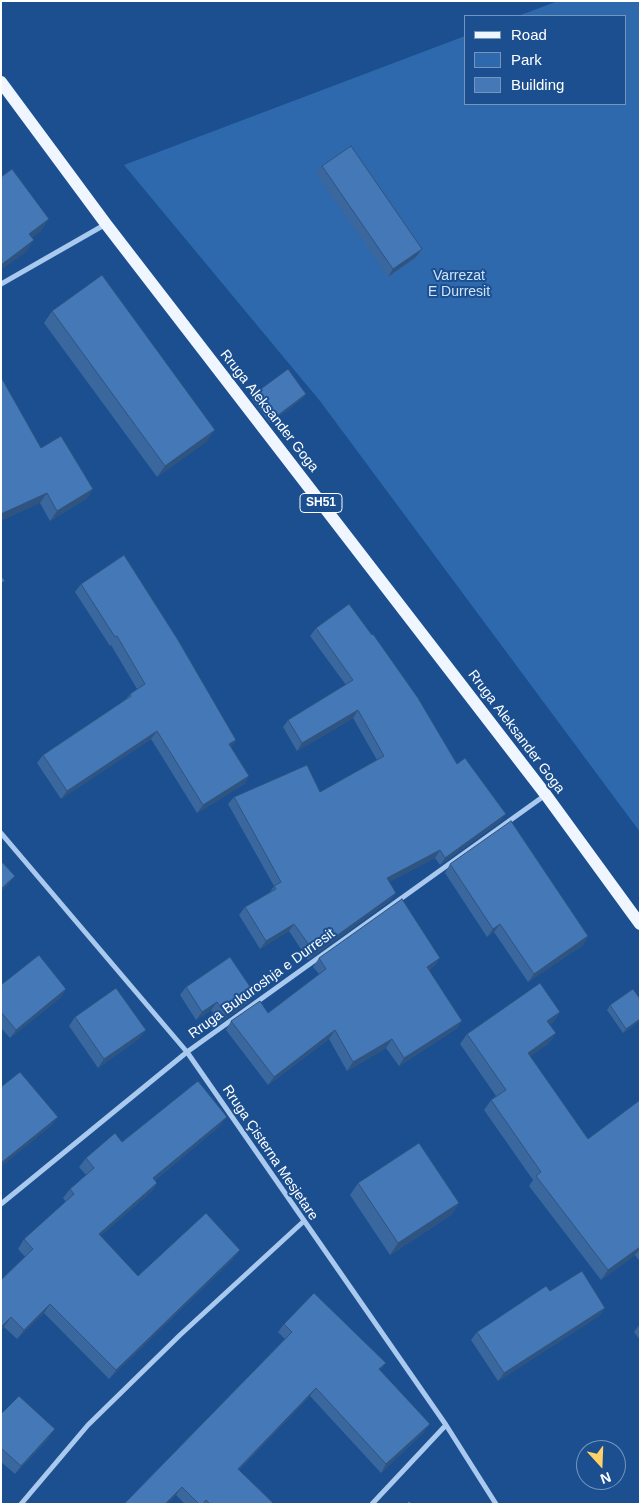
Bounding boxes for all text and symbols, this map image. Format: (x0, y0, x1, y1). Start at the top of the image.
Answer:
legend (463, 15, 626, 105)
text: Road (511, 26, 547, 43)
text: Park (511, 51, 542, 68)
text: Building (511, 76, 564, 93)
park label: Varrezat E Durresit (428, 268, 490, 300)
street label: Rruga Aleksander Goga (216, 347, 322, 475)
road number: SH51 (300, 493, 342, 512)
street label: Rruga Aleksander Goga (464, 667, 568, 797)
street label: Rruga Bukuroshja e Durresit (186, 925, 338, 1043)
street label: Rruga Çisterna Mesjetare (218, 1082, 322, 1224)
north arrow (576, 1440, 626, 1490)
text: N (598, 1469, 613, 1487)

